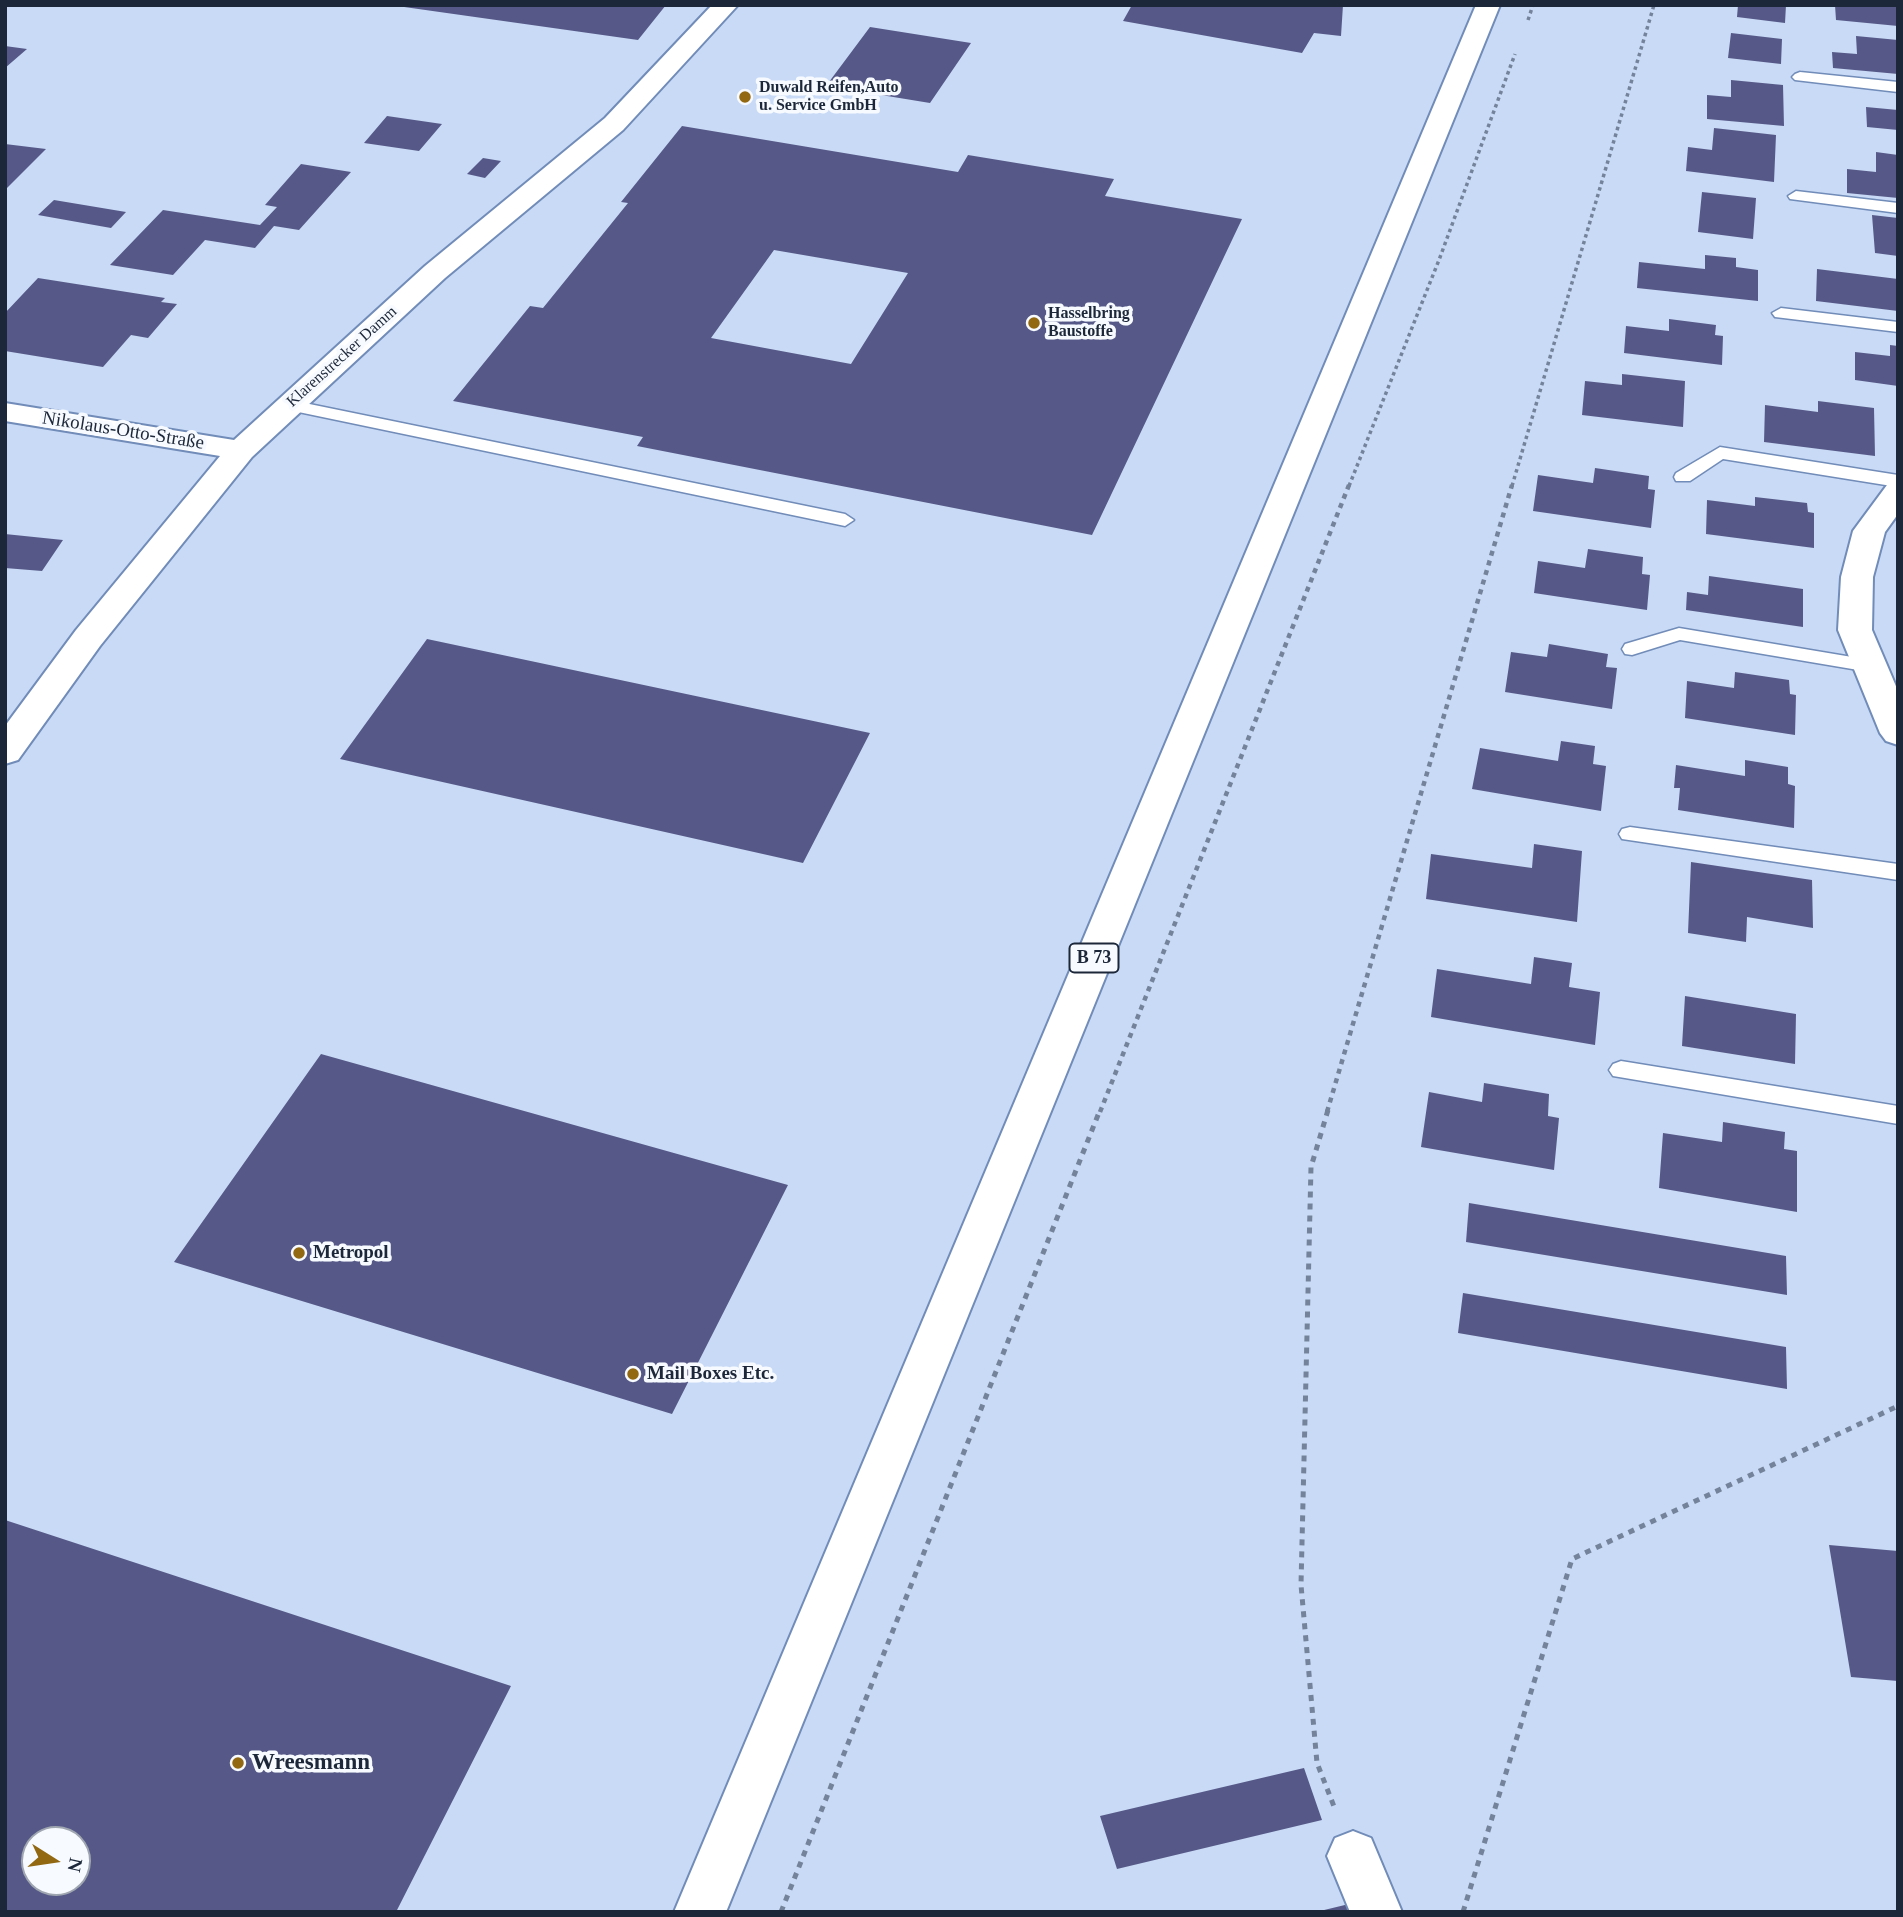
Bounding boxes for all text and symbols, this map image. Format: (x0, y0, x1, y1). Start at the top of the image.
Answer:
place label: Duwald Reifen,Auto u. Service GmbH (759, 78, 899, 116)
marker: Duwald Reifen,Auto u. Service GmbH (737, 89, 753, 105)
street label: Klarenstrecker Damm (283, 302, 401, 412)
place label: Hasselbring Baustoffe (1048, 304, 1130, 342)
marker: Hasselbring Baustoffe (1026, 315, 1042, 331)
street label: Nikolaus-Otto-Straße (40, 407, 206, 455)
road number: B 73 (1070, 944, 1118, 973)
place label: Metropol (313, 1242, 389, 1264)
marker: Metropol (291, 1245, 307, 1261)
place label: Mail Boxes Etc. (647, 1363, 774, 1385)
marker: Mail Boxes Etc. (625, 1366, 641, 1382)
place label: Wreesmann (252, 1749, 370, 1777)
marker: Wreesmann (230, 1755, 246, 1771)
north arrow (21, 1826, 91, 1896)
text: N (63, 1856, 87, 1874)

